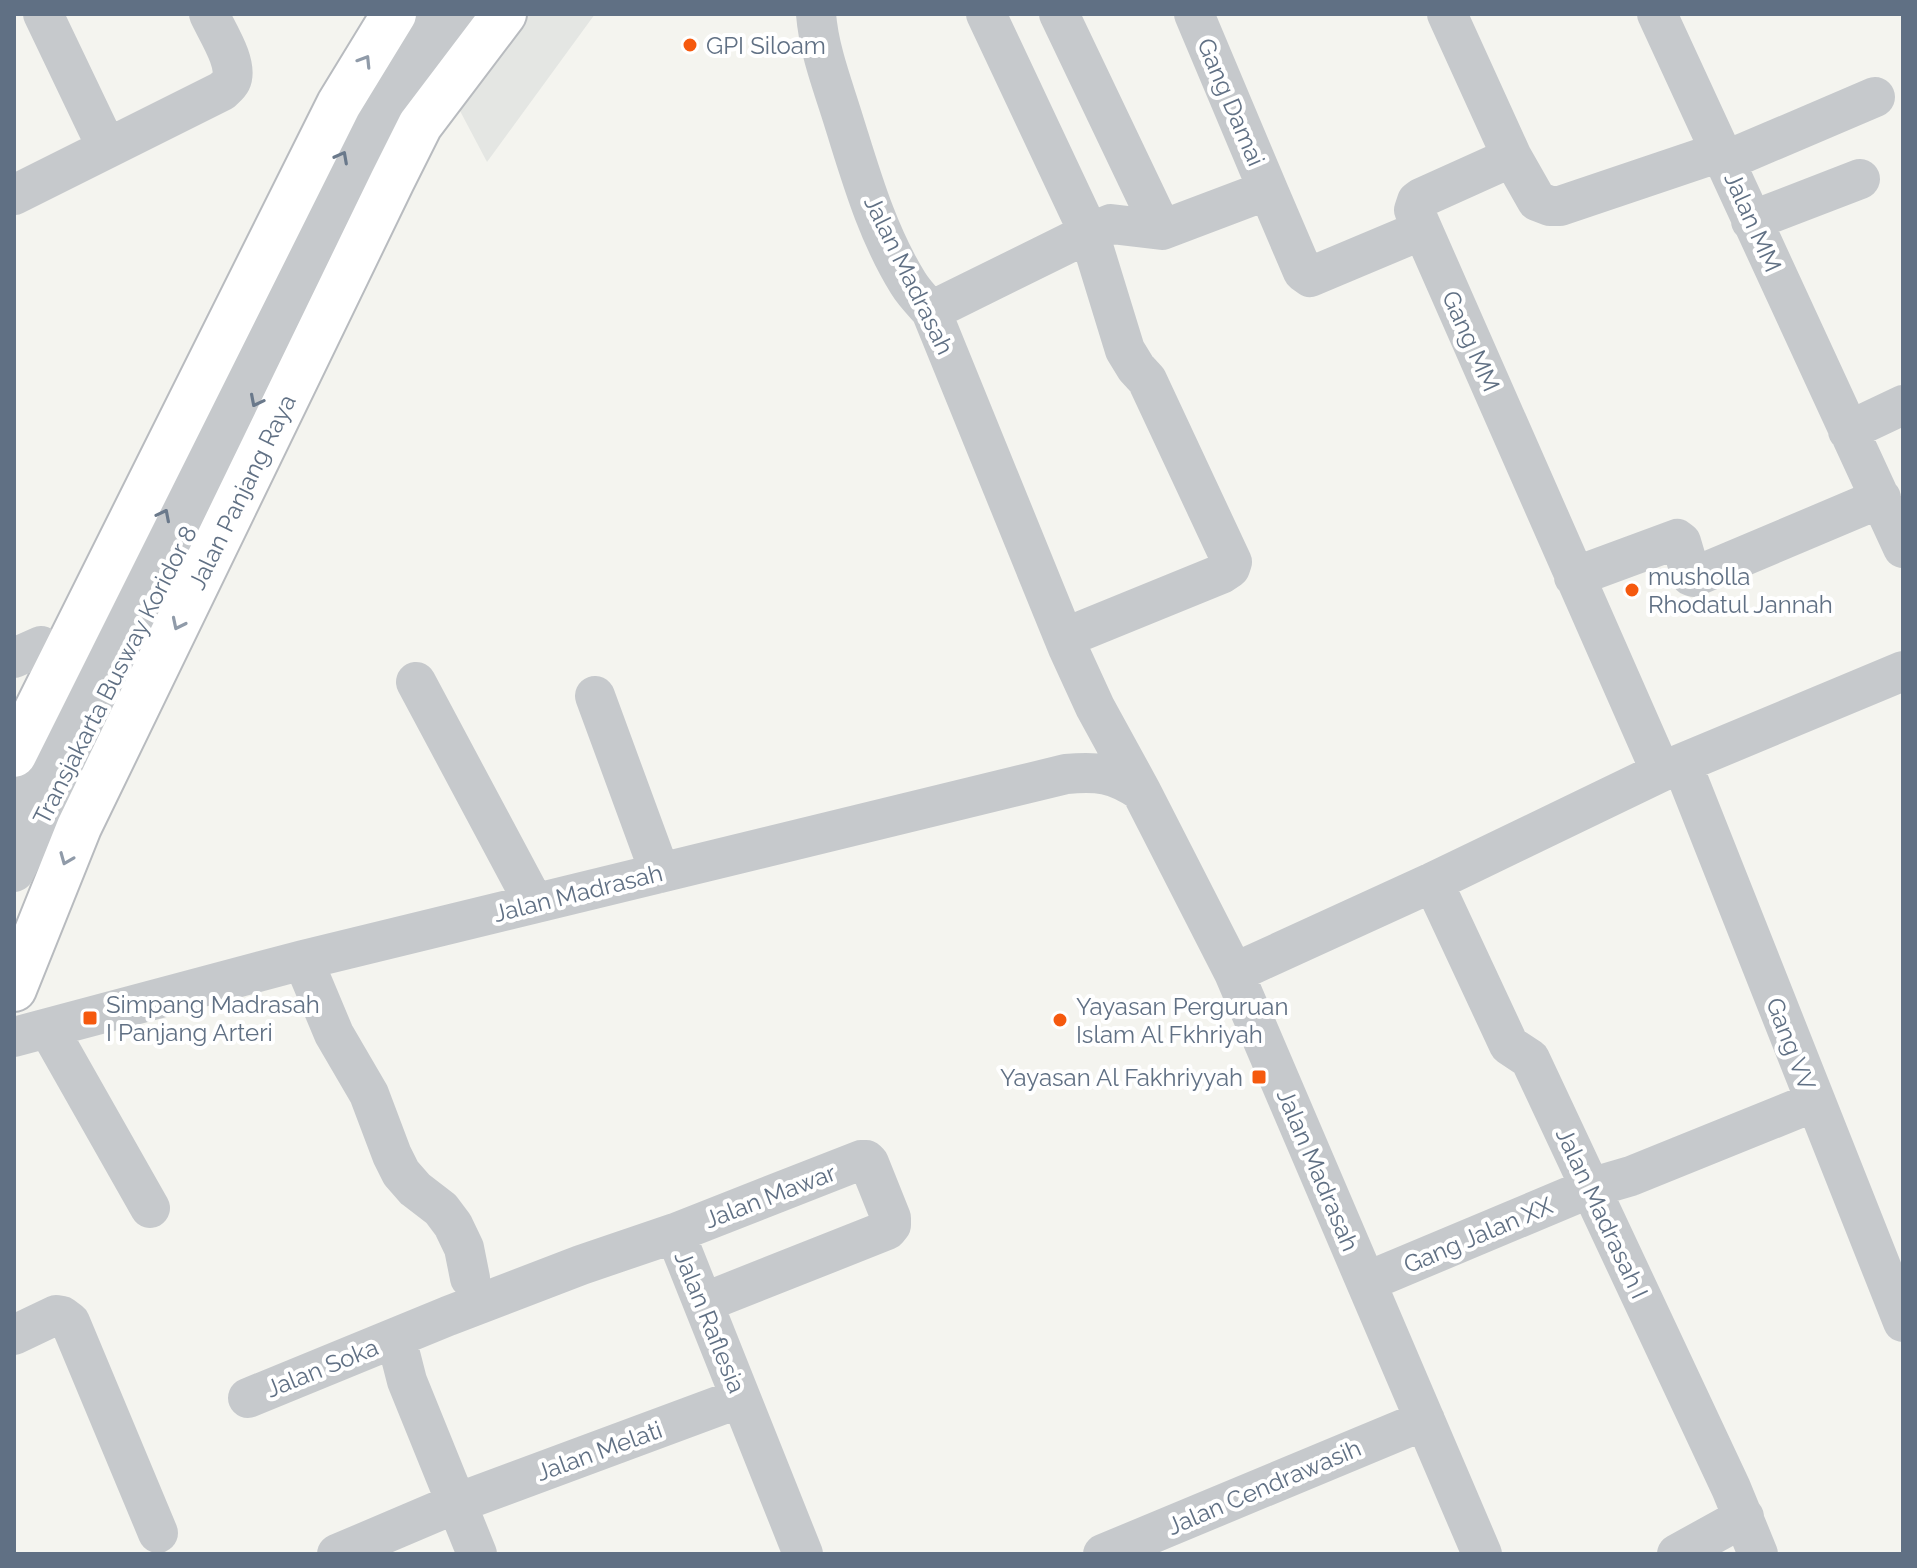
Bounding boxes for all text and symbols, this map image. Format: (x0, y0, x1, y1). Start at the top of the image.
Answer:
place label: GPI Siloam (706, 31, 826, 60)
street label: Gang Damai (1191, 34, 1271, 170)
marker: GPI Siloam (681, 36, 699, 54)
one-way arrow (356, 55, 371, 70)
one-way arrow (333, 151, 348, 165)
street label: Jalan MM (1718, 168, 1788, 276)
street label: Jalan Madrasah (858, 191, 960, 359)
street label: Gang MM (1436, 286, 1506, 396)
street label: Jalan Panjang Raya (182, 390, 302, 594)
one-way arrow (250, 393, 265, 408)
one-way arrow (154, 508, 170, 523)
street label: Transjakarta Busway Koridor 8 (27, 521, 203, 829)
place label: musholla Rhodatul Jannah (1648, 562, 1833, 619)
marker: musholla Rhodatul Jannah (1623, 581, 1641, 599)
one-way arrow (172, 616, 188, 630)
one-way arrow (60, 851, 76, 865)
street label: Jalan Madrasah (490, 858, 666, 928)
place label: Simpang Madrasah I Panjang Arteri (106, 990, 320, 1047)
place label: Yayasan Perguruan Islam Al Fkhriyah (1076, 992, 1288, 1049)
street label: Gang VV (1760, 994, 1822, 1094)
marker: Simpang Madrasah I Panjang Arteri (81, 1009, 99, 1027)
marker: Yayasan Perguruan Islam Al Fkhriyah (1051, 1011, 1069, 1029)
place label: Yayasan Al Fakhriyyah (1000, 1063, 1243, 1092)
marker: Yayasan Al Fakhriyyah (1250, 1068, 1268, 1086)
street label: Jalan Madrasah (1271, 1085, 1365, 1255)
street label: Jalan Madrasah I (1550, 1123, 1654, 1303)
street label: Jalan Mawar (700, 1157, 840, 1234)
street label: Gang Jalan XX (1399, 1190, 1557, 1279)
street label: Jalan Raflesia (668, 1247, 752, 1397)
street label: Jalan Soka (262, 1332, 382, 1404)
street label: Jalan Melati (532, 1415, 666, 1487)
street label: Jalan Cendrawasih (1163, 1433, 1365, 1541)

